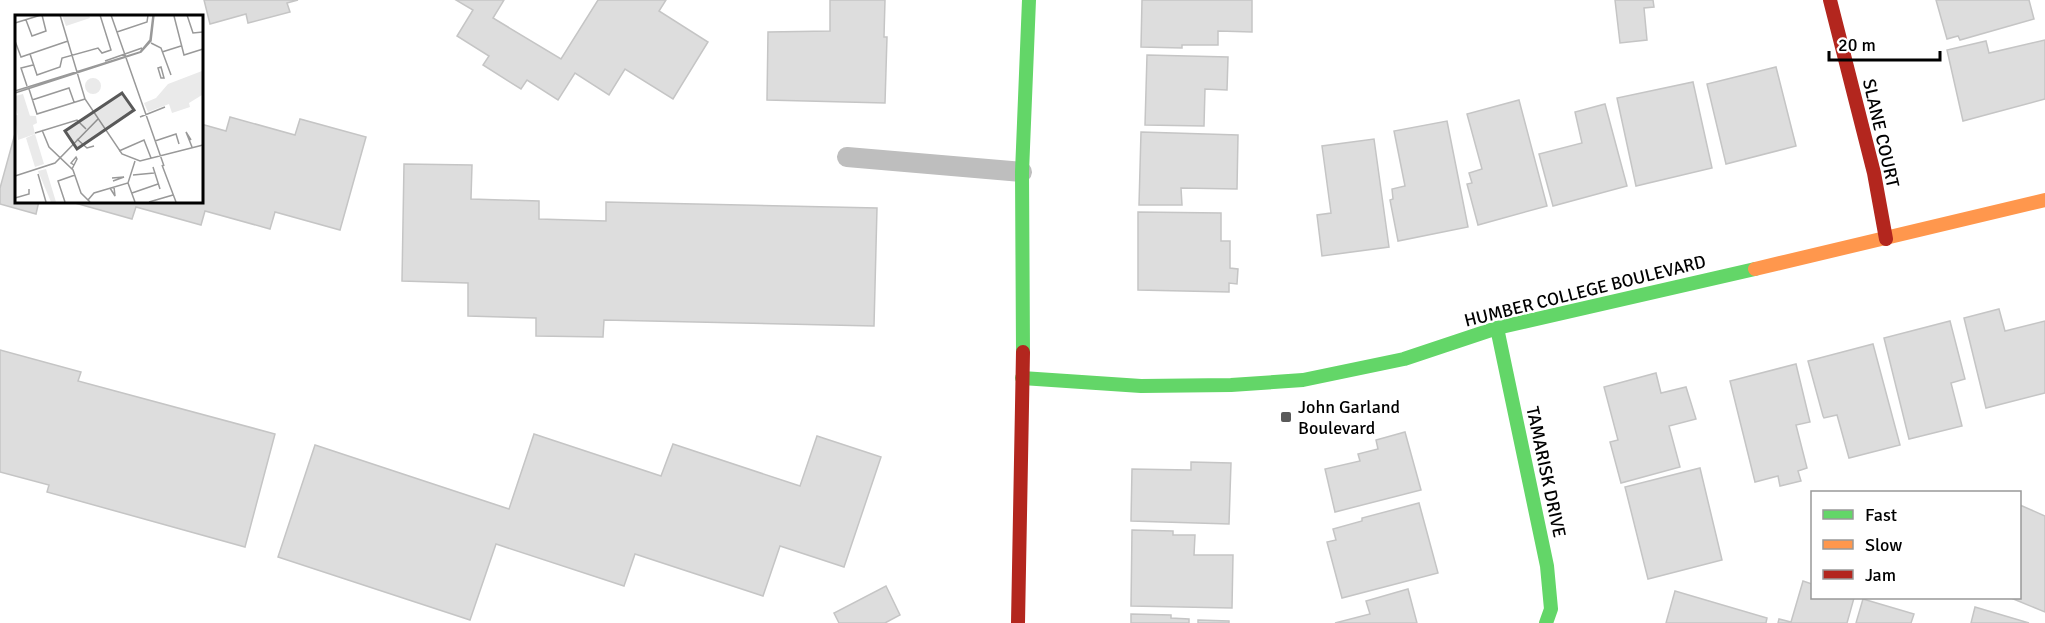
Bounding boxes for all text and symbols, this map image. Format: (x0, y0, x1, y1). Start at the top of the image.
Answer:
inset map (15, 15, 202, 202)
scale bar (1829, 24, 1940, 62)
text: 20 m (1838, 34, 1876, 56)
street label: SLANE COURT (1858, 77, 1904, 190)
street label: HUMBER COLLEGE BOULEVARD (1462, 250, 1708, 332)
place label: John Garland Boulevard (1298, 396, 1400, 439)
street label: TAMARISK DRIVE (1521, 404, 1571, 540)
marker: John Garland Boulevard (1279, 410, 1293, 424)
legend (1811, 491, 2021, 599)
text: Fast (1865, 504, 1897, 526)
text: Slow (1865, 534, 1902, 556)
text: Jam (1865, 564, 1896, 586)

